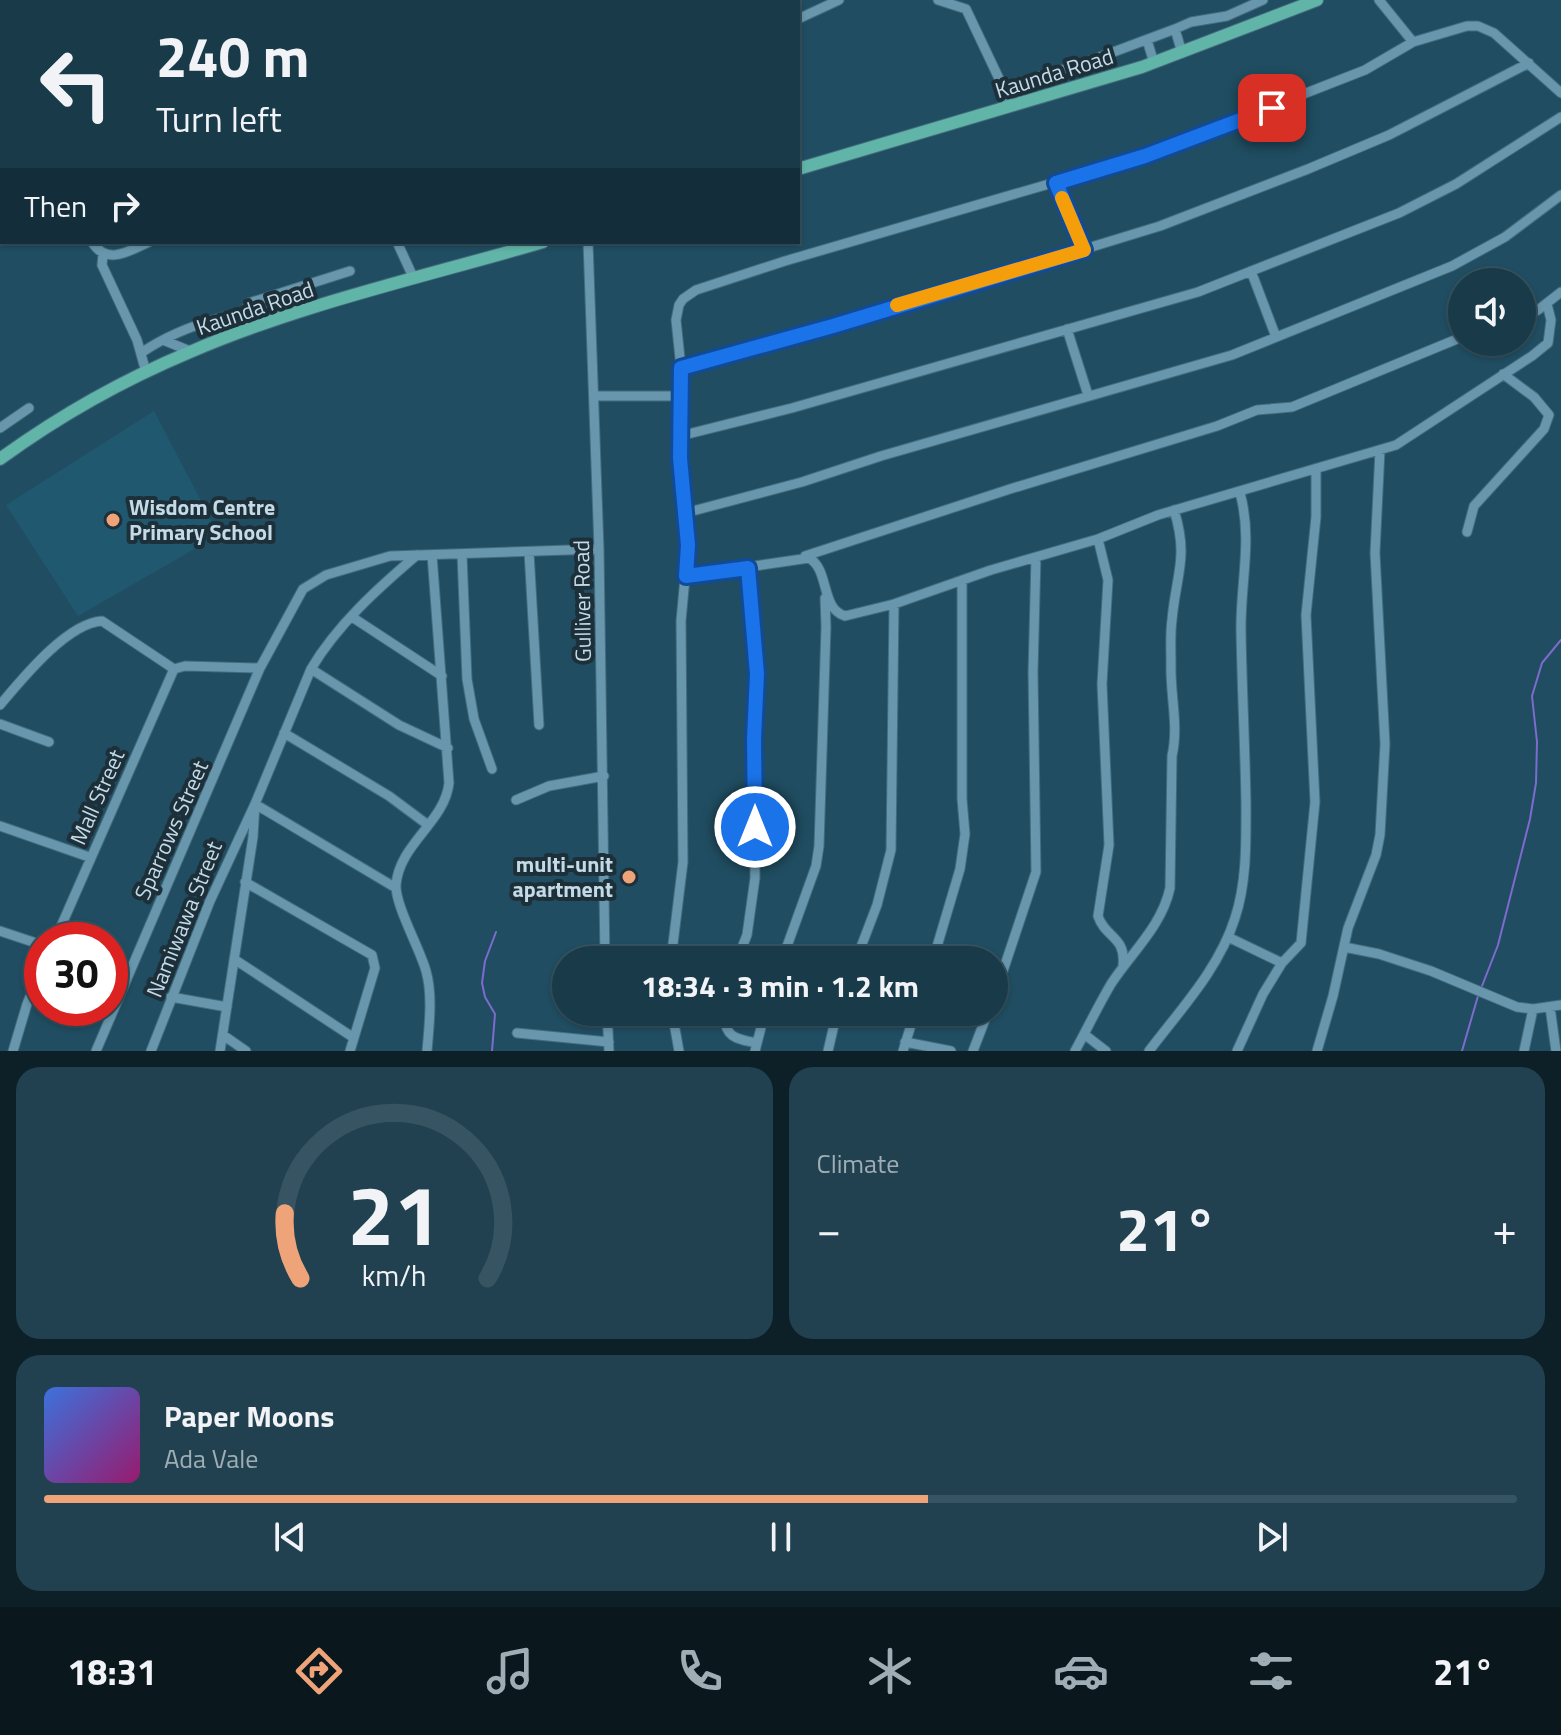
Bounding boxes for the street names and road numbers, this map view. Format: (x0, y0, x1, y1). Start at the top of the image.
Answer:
street label: Kaunda Road (991, 39, 1117, 107)
street label: Kaunda Road (192, 272, 318, 344)
street label: Gulliver Road (564, 540, 600, 662)
street label: Mall Street (61, 744, 133, 850)
street label: Sparrows Street (125, 755, 217, 905)
street label: Namiwawa Street (137, 835, 231, 1002)

